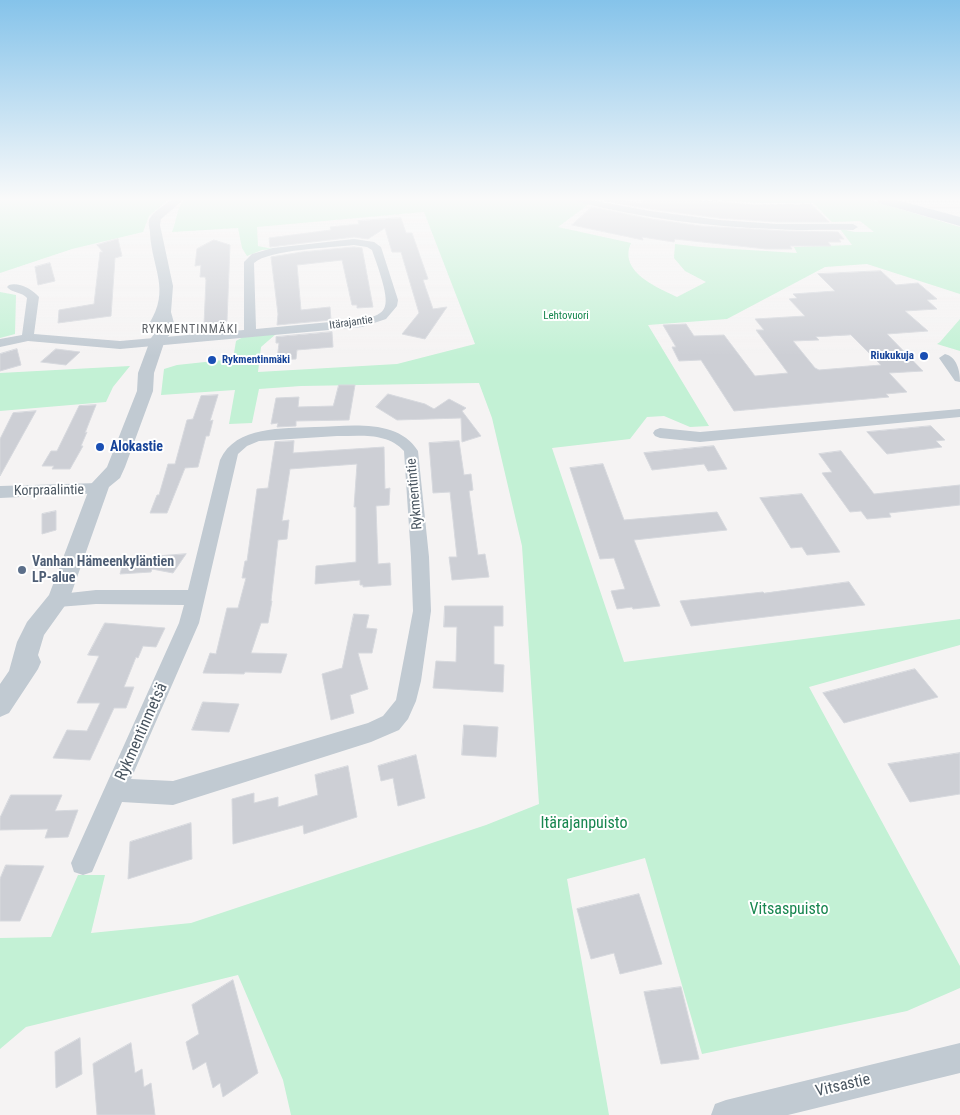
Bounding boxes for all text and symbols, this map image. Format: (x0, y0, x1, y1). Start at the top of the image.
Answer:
park label: Lehtovuori (543, 309, 589, 323)
street label: Itärajantie (328, 313, 374, 333)
district label: RYKMENTINMÄKI (140, 323, 240, 337)
place label: Riukukuja (871, 349, 914, 363)
marker: Riukukuja (918, 350, 930, 362)
place label: Rykmentinmäki (222, 353, 290, 367)
marker: Rykmentinmäki (206, 354, 218, 366)
place label: Alokastie (110, 439, 163, 455)
marker: Alokastie (94, 441, 106, 453)
street label: Rykmentintie (404, 458, 426, 530)
street label: Korpraalintie (14, 482, 84, 500)
place label: Vanhan Hämeenkyläntien LP-alue (32, 554, 174, 586)
marker: Vanhan Hämeenkyläntien LP-alue (16, 564, 28, 576)
street label: Rykmentinmetsä (112, 680, 172, 784)
park label: Itärajanpuisto (541, 814, 627, 834)
park label: Vitsaspuisto (750, 900, 828, 920)
street label: Vitsastie (814, 1070, 872, 1102)

